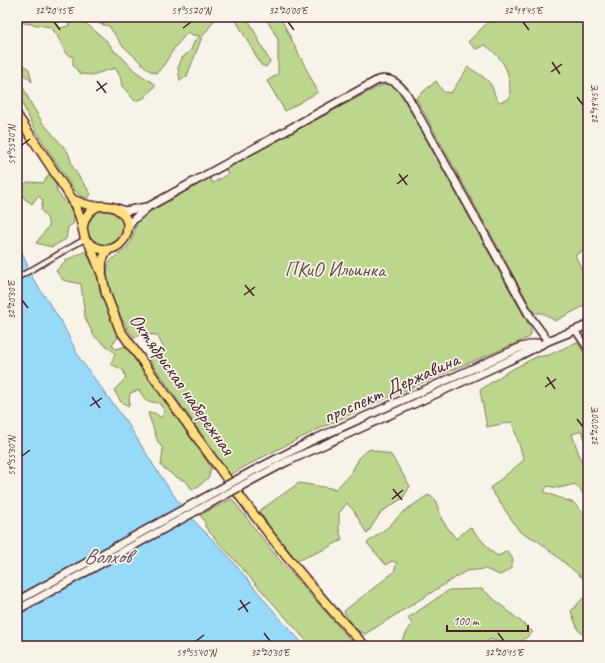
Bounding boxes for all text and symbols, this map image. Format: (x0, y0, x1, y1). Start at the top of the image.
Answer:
text: 32°20'15"E (35, 4, 75, 17)
text: 59°55'20"N (171, 4, 213, 17)
text: 32°20'00"E (269, 4, 309, 17)
text: 32°19'45"E (504, 4, 544, 17)
text: 32°19'45"E (588, 84, 601, 124)
text: 59°55'20"N (5, 123, 18, 165)
park label: ПКиО Ильинка (285, 257, 387, 282)
text: 32°20'30"E (5, 279, 18, 319)
street label: Октябрьская набережная (124, 309, 241, 461)
street label: проспект Державина (319, 346, 465, 429)
text: 32°20'00"E (588, 406, 601, 446)
text: 59°55'30"N (5, 434, 18, 476)
water label: Волхов (84, 543, 138, 569)
scale bar (447, 607, 528, 633)
text: 100 m (453, 613, 480, 629)
text: 59°55'40"N (176, 646, 218, 659)
text: 32°20'30"E (251, 646, 291, 659)
text: 32°20'15"E (485, 646, 525, 659)

